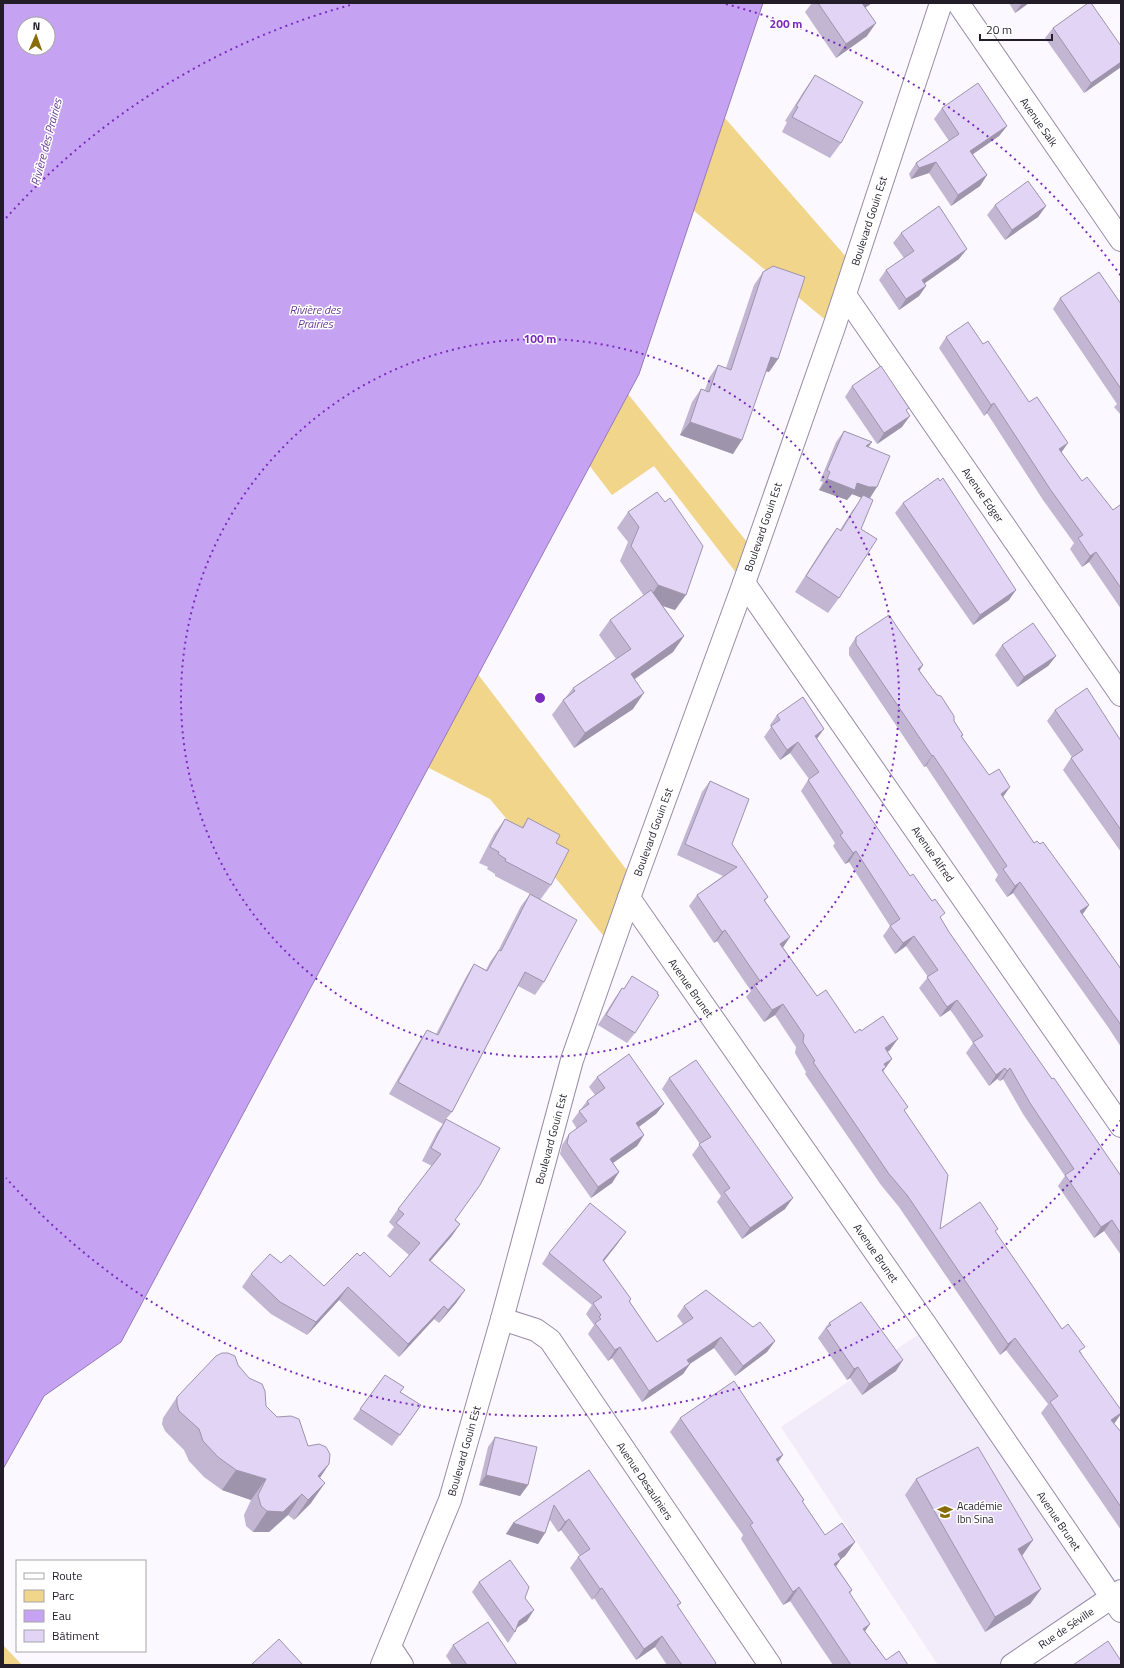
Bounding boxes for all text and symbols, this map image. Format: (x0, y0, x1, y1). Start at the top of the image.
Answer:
text: 200 m (770, 14, 802, 33)
north arrow (16, 16, 56, 56)
scale bar (980, 16, 1052, 42)
text: N (32, 18, 40, 34)
text: 20 m (986, 20, 1012, 39)
street label: Avenue Salk (1016, 94, 1062, 150)
water label: Rivière des Prairies (25, 96, 67, 188)
street label: Boulevard Gouin Est (847, 174, 891, 268)
water label: Rivière des Prairies (289, 300, 341, 333)
text: 100 m (524, 329, 556, 348)
street label: Avenue Edger (958, 464, 1008, 526)
street label: Boulevard Gouin Est (740, 480, 786, 574)
centre of rings (533, 691, 547, 705)
street label: Boulevard Gouin Est (630, 785, 677, 879)
street label: Avenue Alfred (908, 823, 958, 885)
street label: Avenue Brunet (665, 955, 717, 1021)
street label: Boulevard Gouin Est (531, 1092, 571, 1186)
street label: Avenue Brunet (850, 1220, 902, 1286)
street label: Boulevard Gouin Est (443, 1404, 485, 1498)
street label: Avenue Desaulniers (613, 1439, 677, 1523)
street label: Avenue Brunet (1033, 1488, 1085, 1554)
place label: Académie Ibn Sina (957, 1498, 1003, 1527)
school or university icon: Académie Ibn Sina (936, 1503, 954, 1521)
legend (16, 1560, 146, 1652)
text: Route (52, 1566, 82, 1585)
text: Parc (52, 1586, 74, 1605)
street label: Rue de Séville (1035, 1603, 1097, 1653)
text: Eau (52, 1606, 71, 1625)
text: Bâtiment (52, 1626, 100, 1645)

